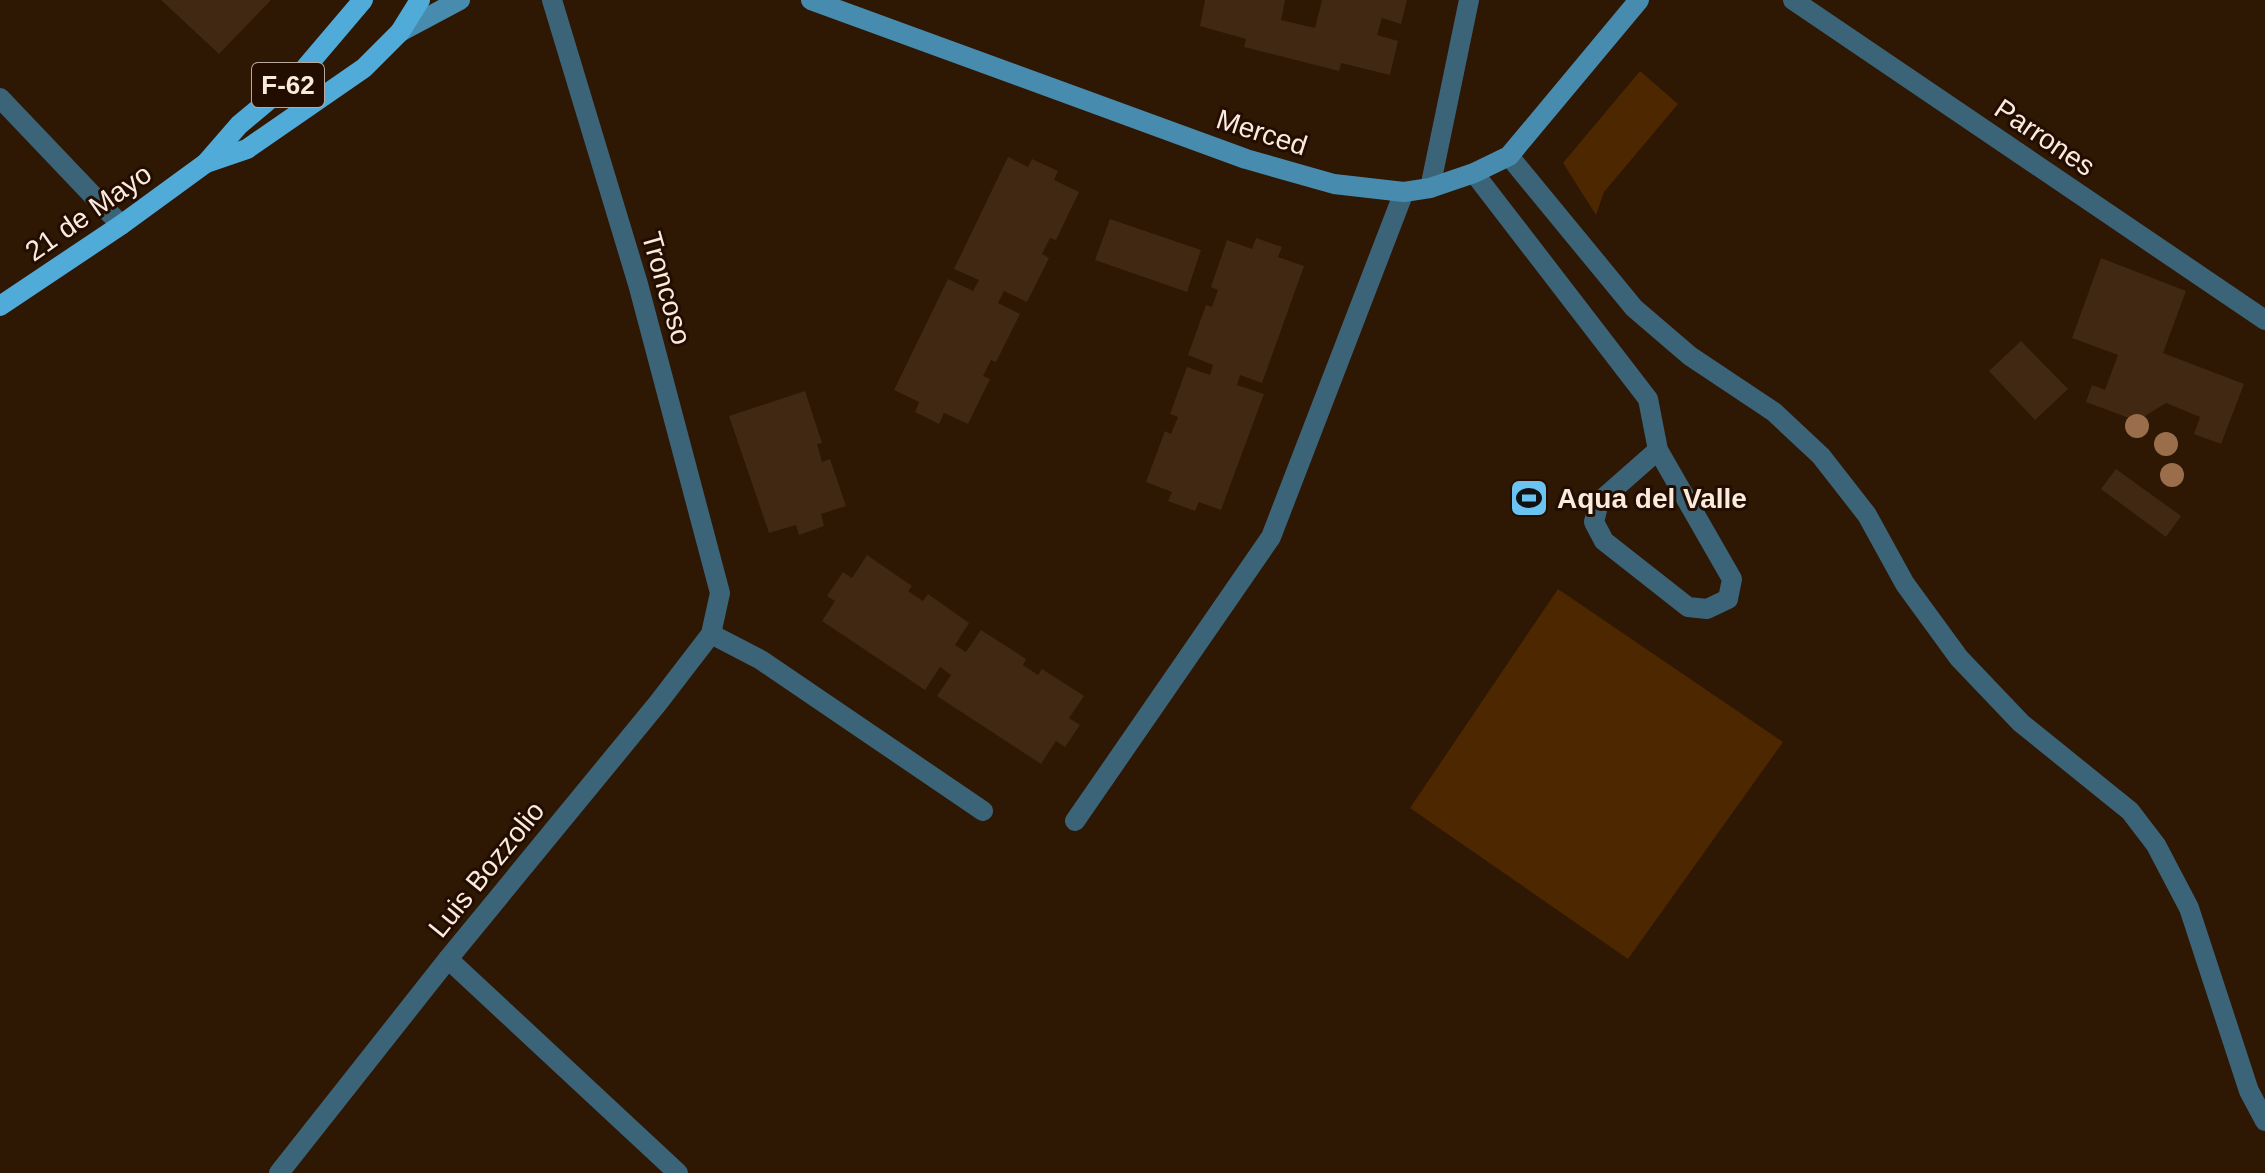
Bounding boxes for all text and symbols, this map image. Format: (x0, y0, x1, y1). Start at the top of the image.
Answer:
road number: F-62 (252, 63, 324, 107)
street label: Parrones (1989, 93, 2100, 182)
street label: Merced (1213, 103, 1311, 162)
street label: 21 de Mayo (19, 158, 157, 267)
street label: Troncoso (636, 228, 697, 348)
sports icon: Aqua del Valle (1508, 477, 1550, 519)
place label: Aqua del Valle (1557, 483, 1747, 514)
street label: Luis Bozzolio (422, 795, 550, 943)

